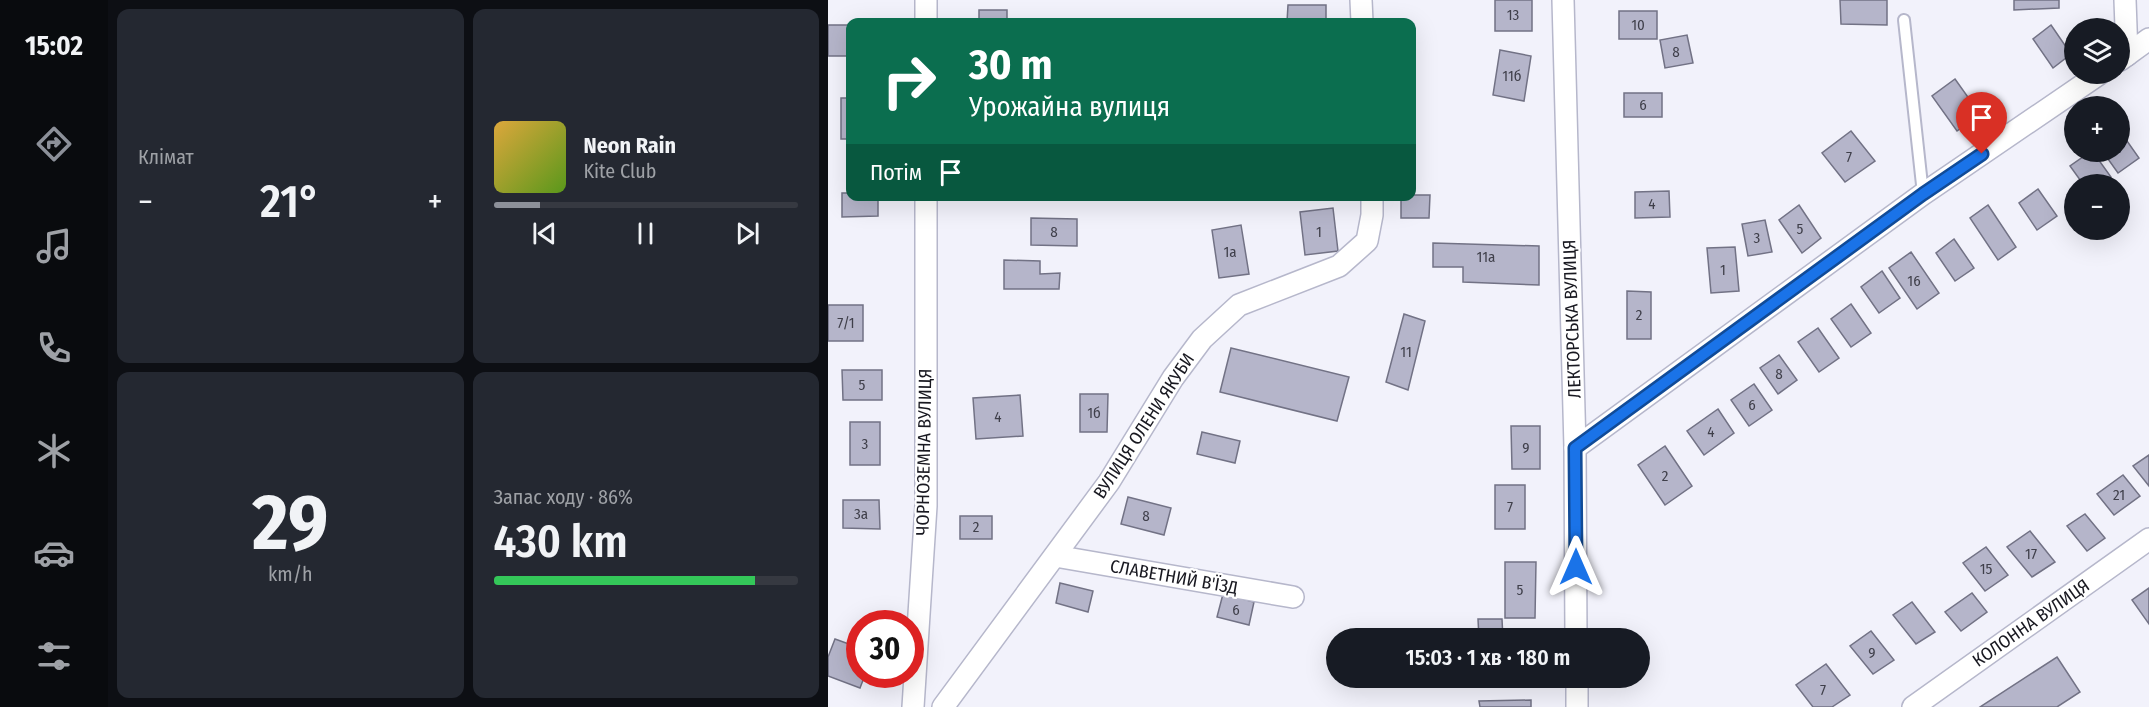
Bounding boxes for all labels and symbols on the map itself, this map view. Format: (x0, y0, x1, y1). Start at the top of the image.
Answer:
house number: 13 (1507, 6, 1520, 24)
house number: 10 (1631, 16, 1645, 34)
house number: 8 (1672, 43, 1680, 61)
house number: 11б (1502, 67, 1522, 85)
pin (1956, 92, 2007, 154)
house number: 6 (1639, 96, 1647, 114)
house number: 7 (1846, 148, 1852, 166)
house number: 4 (1648, 195, 1656, 213)
house number: 5 (1797, 220, 1804, 238)
house number: 8 (1050, 223, 1058, 241)
house number: 1 (1316, 223, 1322, 241)
house number: 3 (1754, 229, 1761, 247)
street label: ЛЕКТОРСЬКА ВУЛИЦЯ (1558, 239, 1586, 399)
house number: 1а (1223, 243, 1237, 261)
house number: 11а (1477, 248, 1495, 266)
house number: 1 (1720, 261, 1726, 279)
house number: 16 (1907, 272, 1921, 290)
house number: 2 (1636, 306, 1643, 324)
house number: 7/1 (837, 314, 855, 332)
house number: 11 (1400, 343, 1412, 361)
street label: ВУЛИЦЯ ОЛЕНИ ЯКУБИ (1089, 349, 1199, 503)
house number: 8 (1775, 365, 1783, 383)
street label: ЧОРНОЗЕМНА ВУЛИЦЯ (912, 368, 936, 536)
house number: 5 (859, 376, 866, 394)
house number: 6 (1748, 396, 1756, 414)
house number: 1б (1087, 404, 1101, 422)
house number: 4 (994, 408, 1002, 426)
house number: 4 (1707, 423, 1715, 441)
house number: 3 (862, 435, 869, 453)
house number: 9 (1522, 439, 1530, 457)
house number: 2 (1662, 467, 1669, 485)
house number: 21 (2113, 486, 2125, 504)
house number: 7 (1507, 498, 1513, 516)
house number: 3а (854, 505, 868, 523)
house number: 8 (1142, 507, 1150, 525)
house number: 2 (973, 518, 980, 536)
position arrow (1544, 535, 1608, 599)
house number: 17 (2025, 545, 2037, 563)
street label: СЛАВЕТНИЙ В'ЇЗД (1108, 555, 1240, 599)
house number: 15 (1980, 560, 1992, 578)
street label: КОЛОННА ВУЛИЦЯ (1968, 574, 2094, 672)
house number: 5 (1517, 581, 1524, 599)
house number: 6 (1232, 601, 1240, 619)
speed limit sign: 30 (846, 610, 924, 688)
house number: 9 (1868, 644, 1876, 662)
house number: 7 (1820, 681, 1826, 699)

